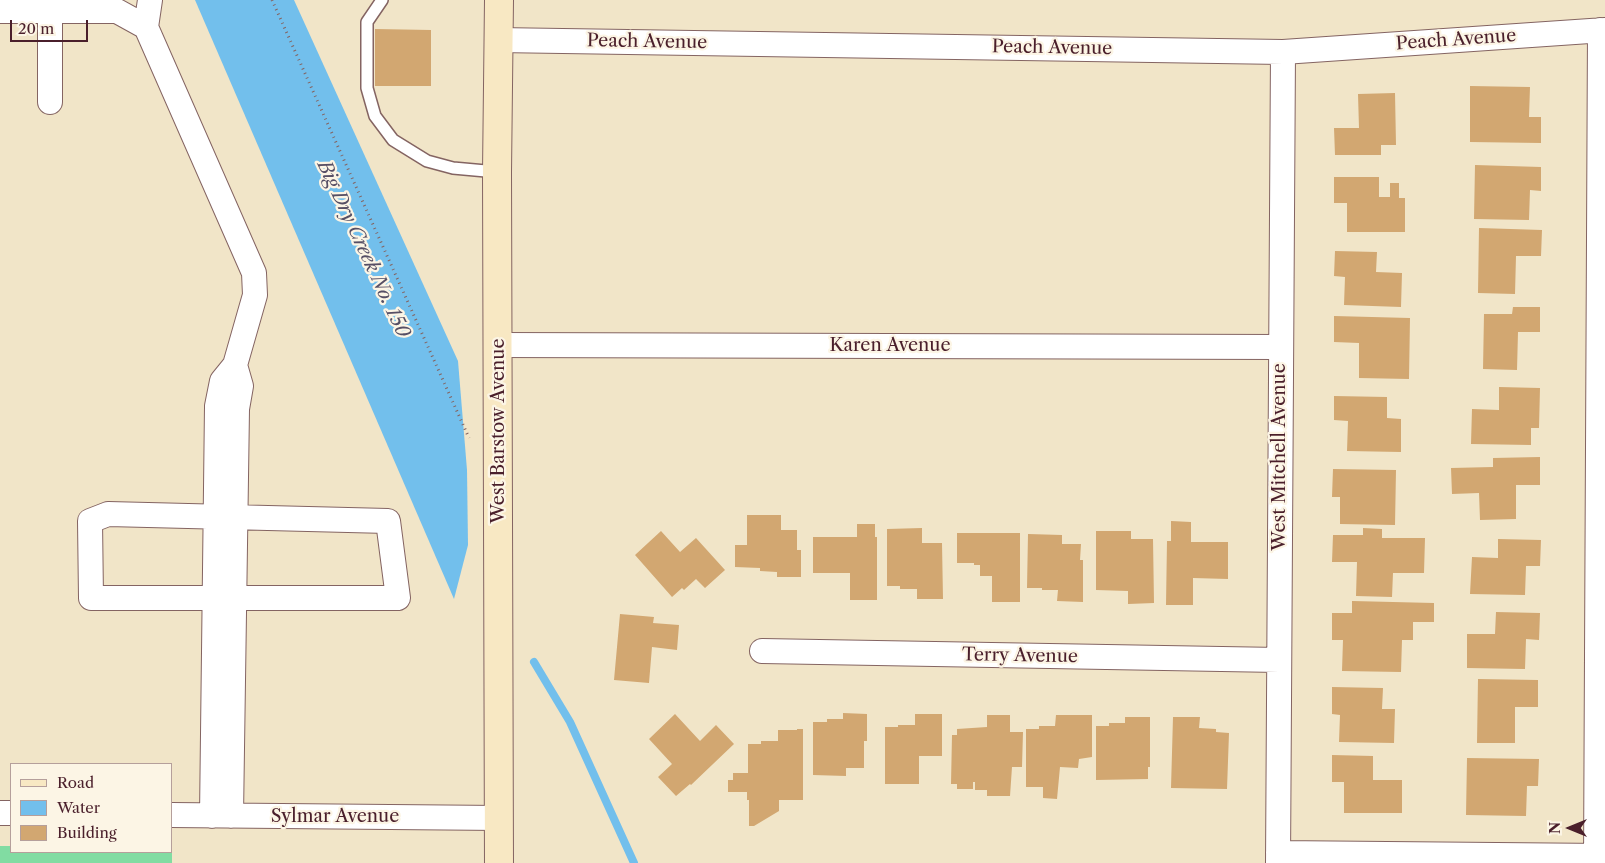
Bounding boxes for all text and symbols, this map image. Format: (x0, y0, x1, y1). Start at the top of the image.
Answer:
scale bar (12, 10, 90, 42)
text: 20 m (18, 19, 54, 38)
street label: Peach Avenue (1395, 25, 1517, 55)
street label: Peach Avenue (587, 30, 707, 54)
street label: Peach Avenue (992, 36, 1112, 60)
water label: Big Dry Creek No. 150 (312, 157, 414, 341)
street label: Karen Avenue (830, 335, 950, 357)
street label: West Barstow Avenue (488, 338, 510, 524)
street label: West Mitchell Avenue (1269, 363, 1291, 551)
street label: Terry Avenue (962, 644, 1078, 668)
legend (10, 763, 172, 853)
text: Road (57, 773, 94, 792)
text: Water (57, 798, 100, 817)
north arrow (1545, 803, 1595, 853)
street label: Sylmar Avenue (271, 806, 399, 828)
text: N (1546, 822, 1564, 834)
text: Building (57, 823, 117, 842)

